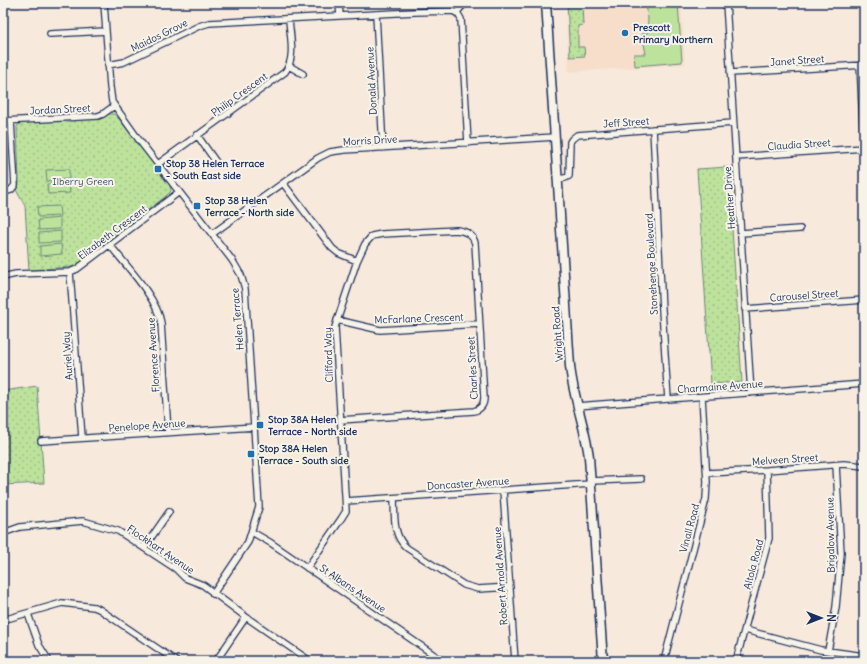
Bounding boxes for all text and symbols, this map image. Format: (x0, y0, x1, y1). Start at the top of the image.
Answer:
street label: Maidos Grove (129, 16, 190, 55)
place label: Prescott Primary Northern (633, 21, 713, 46)
marker: Prescott Primary Northern (620, 28, 630, 38)
street label: Donald Avenue (363, 47, 380, 115)
street label: Janet Street (769, 52, 825, 69)
street label: Philip Crescent (209, 69, 270, 119)
street label: Jordan Street (29, 101, 91, 118)
street label: Jeff Street (603, 114, 650, 131)
street label: Morris Drive (342, 133, 398, 148)
street label: Claudia Street (767, 136, 832, 153)
place label: Stop 38 Helen Terrace - South East side (166, 157, 265, 182)
marker: Stop 38 Helen Terrace - South East side (153, 164, 163, 174)
street label: Heather Drive (721, 166, 738, 230)
park label: Ilberry Green (52, 175, 114, 188)
place label: Stop 38 Helen Terrace - North side (205, 194, 295, 219)
marker: Stop 38 Helen Terrace - North side (192, 201, 202, 211)
street label: Elizabeth Crescent (75, 202, 150, 263)
street label: Stonehenge Boulevard (642, 213, 661, 315)
street label: Helen Terrace (228, 287, 247, 351)
street label: Carousel Street (769, 287, 839, 304)
street label: Wright Road (549, 306, 566, 362)
street label: McFarlane Crescent (374, 310, 464, 327)
street label: Florence Avenue (144, 317, 163, 393)
street label: Clifford Way (321, 327, 336, 383)
street label: Auriel Way (59, 331, 76, 381)
street label: Charles Street (464, 335, 481, 400)
street label: Charmaine Avenue (677, 377, 763, 396)
place label: Stop 38A Helen Terrace - North side (268, 413, 358, 438)
street label: Penelope Avenue (108, 416, 186, 435)
marker: Stop 38A Helen Terrace - North side (255, 420, 265, 430)
place label: Stop 38A Helen Terrace - South side (259, 442, 349, 467)
marker: Stop 38A Helen Terrace - South side (246, 449, 256, 459)
street label: Melveen Street (752, 451, 819, 468)
street label: Doncaster Avenue (426, 474, 510, 493)
street label: Brigalow Avenue (823, 497, 838, 573)
street label: Vinall Road (677, 502, 702, 554)
street label: Flockhart Avenue (125, 522, 197, 577)
street label: Robert Arnold Avenue (491, 526, 510, 626)
street label: Altola Road (741, 537, 766, 591)
street label: St Albans Avenue (317, 561, 388, 615)
north arrow (801, 598, 841, 638)
text: N (824, 614, 838, 622)

